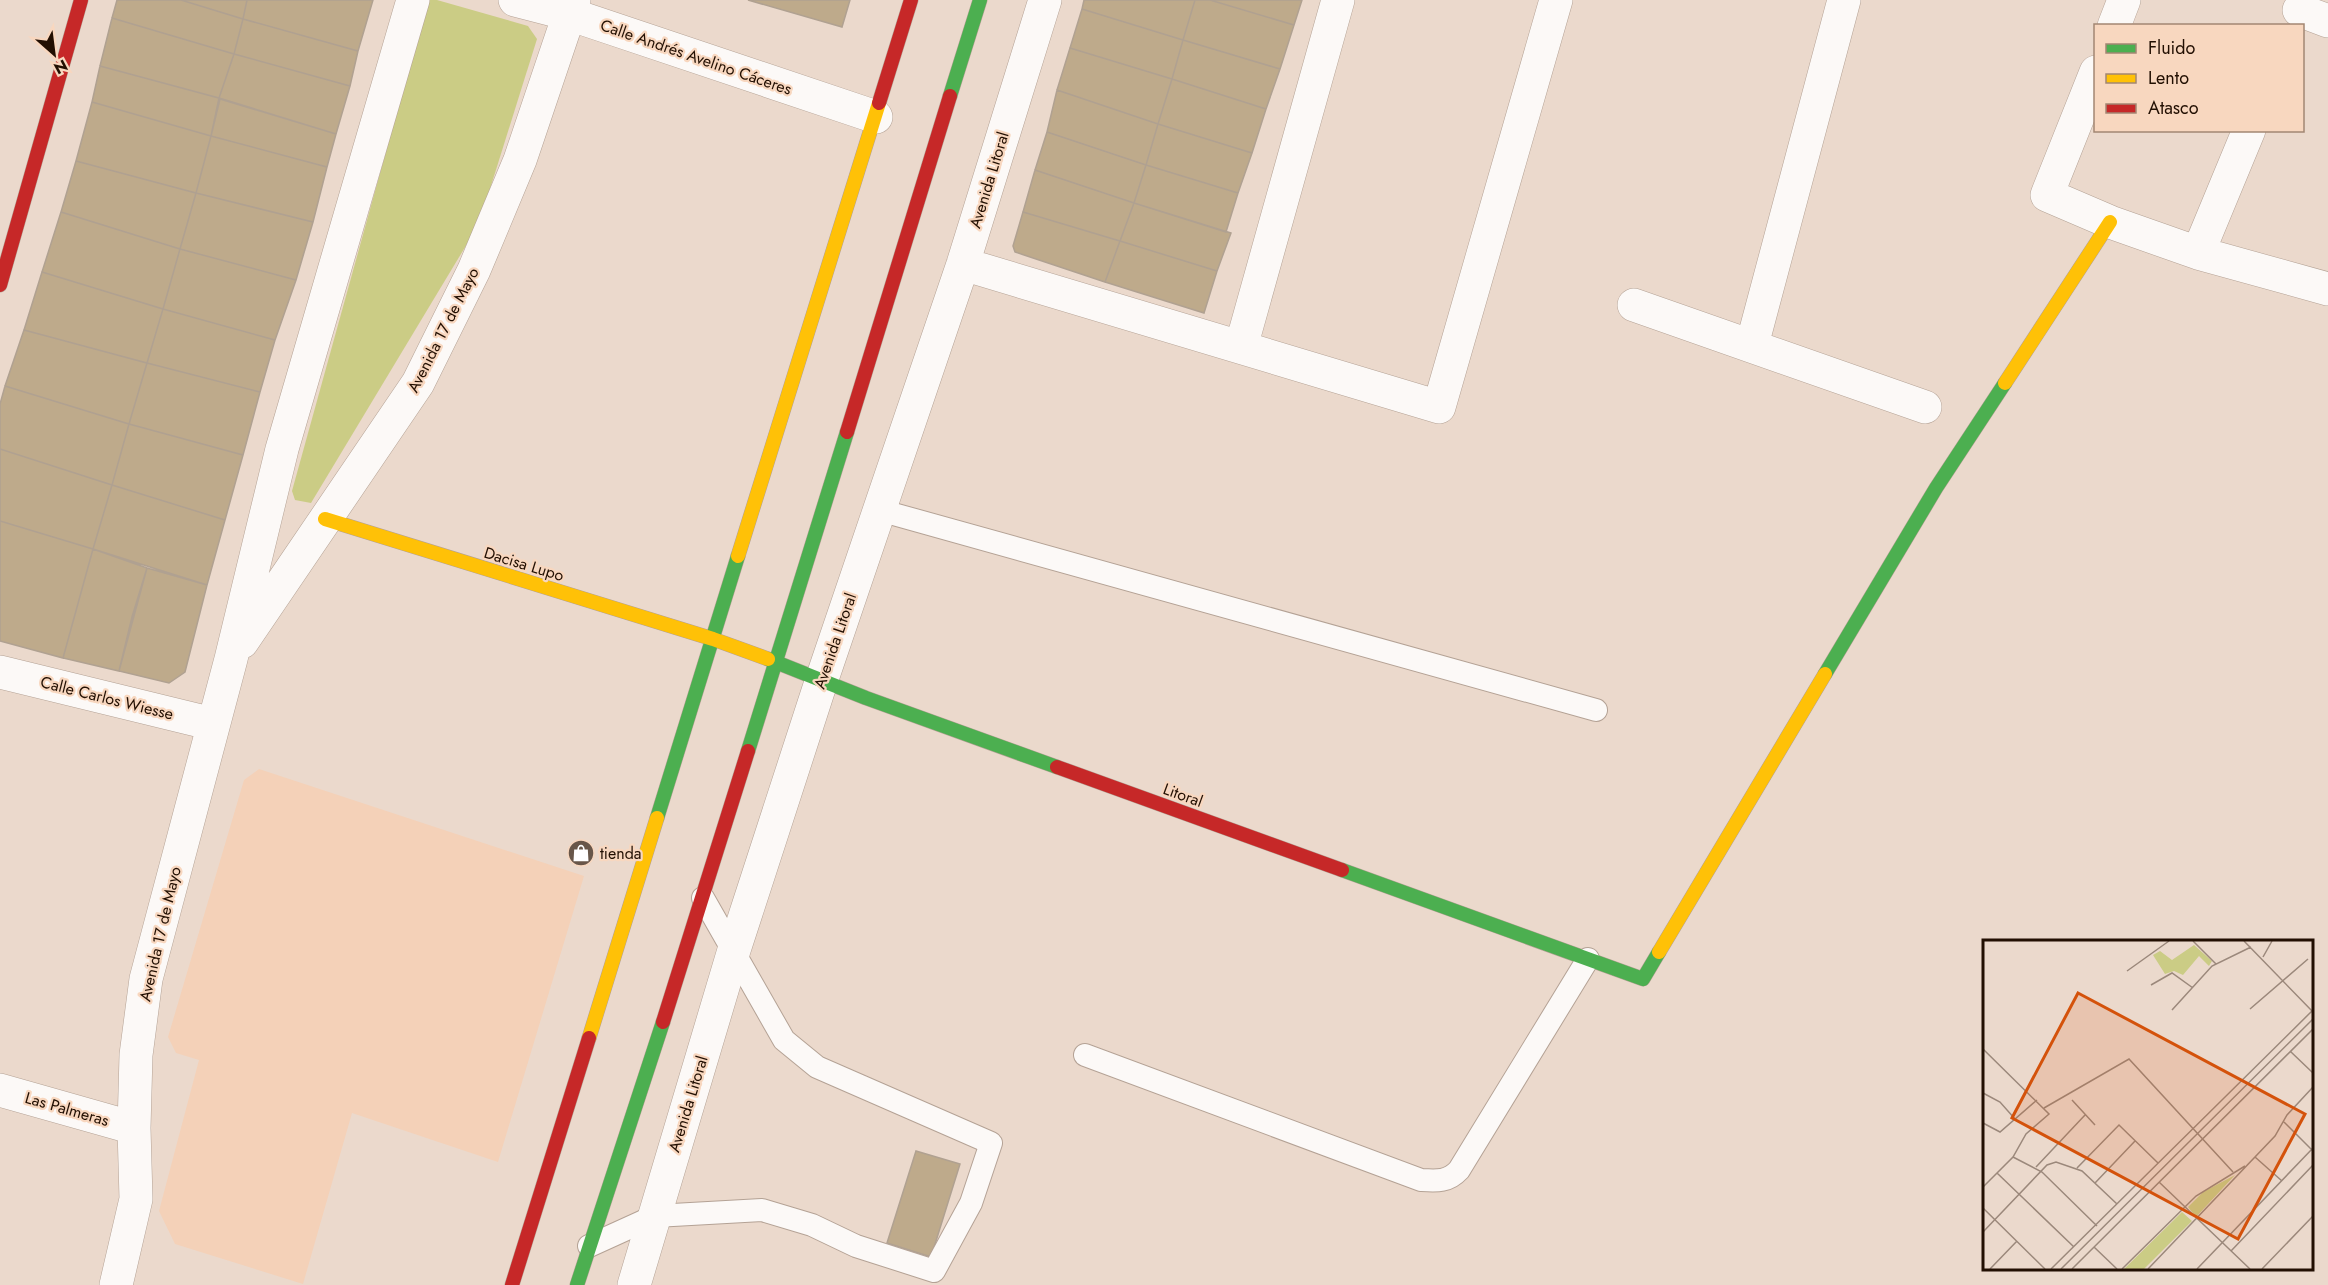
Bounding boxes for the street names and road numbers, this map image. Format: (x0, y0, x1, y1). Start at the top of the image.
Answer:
street label: Calle Andrés Avelino Cáceres (597, 13, 795, 101)
street label: Avenida Litoral (963, 129, 1015, 231)
street label: Avenida 17 de Mayo (402, 263, 485, 397)
street label: Dacisa Lupo (481, 541, 567, 587)
street label: Avenida Litoral (808, 590, 862, 692)
street label: Calle Carlos Wiesse (38, 670, 176, 726)
street label: Litoral (1160, 777, 1206, 813)
street label: Avenida 17 de Mayo (133, 864, 187, 1004)
street label: Avenida Litoral (662, 1053, 714, 1155)
street label: Las Palmeras (22, 1086, 112, 1132)

